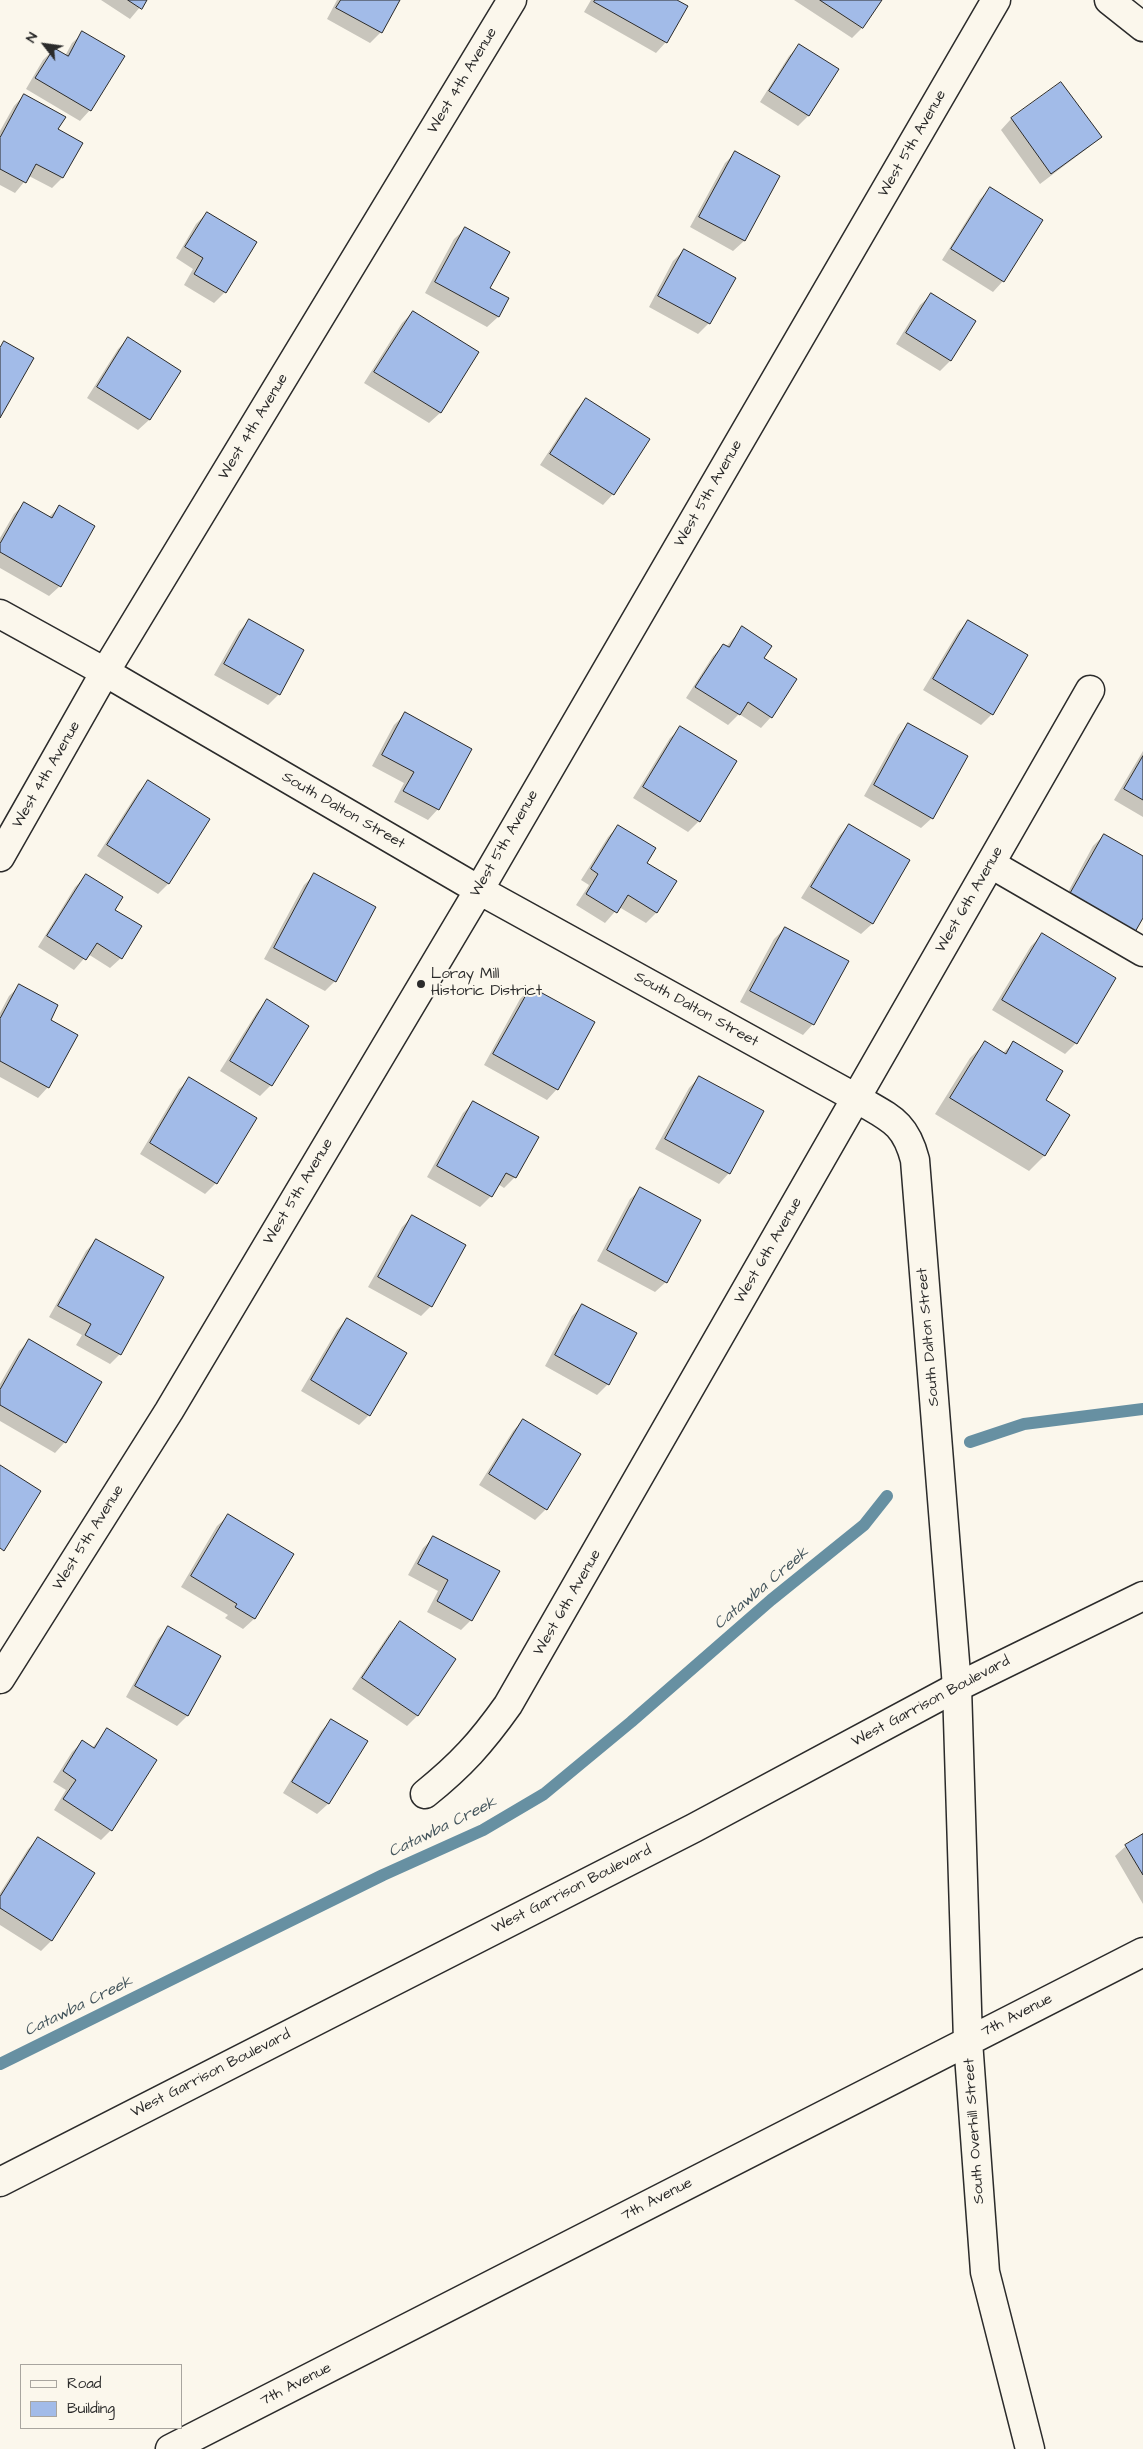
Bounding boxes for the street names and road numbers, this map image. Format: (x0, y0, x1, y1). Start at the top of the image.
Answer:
street label: West 4th Avenue (424, 25, 502, 137)
street label: West 5th Avenue (875, 87, 951, 201)
street label: West 4th Avenue (215, 371, 293, 483)
street label: West 5th Avenue (671, 437, 747, 551)
street label: West 4th Avenue (9, 718, 85, 832)
street label: South Dalton Street (278, 768, 408, 854)
street label: West 5th Avenue (467, 787, 543, 901)
street label: West 6th Avenue (932, 844, 1008, 956)
street label: South Dalton Street (631, 968, 761, 1052)
street label: West 5th Avenue (260, 1136, 338, 1248)
street label: West 6th Avenue (731, 1195, 807, 1307)
street label: South Dalton Street (914, 1267, 944, 1407)
street label: West 5th Avenue (49, 1482, 129, 1594)
street label: West 6th Avenue (530, 1547, 606, 1659)
street label: West Garrison Boulevard (849, 1653, 1013, 1751)
street label: West Garrison Boulevard (489, 1842, 655, 1938)
street label: 7th Avenue (978, 1990, 1056, 2042)
street label: West Garrison Boulevard (128, 2026, 294, 2122)
street label: South Overhill Street (961, 2057, 989, 2205)
street label: 7th Avenue (618, 2174, 696, 2226)
street label: 7th Avenue (257, 2359, 335, 2411)

